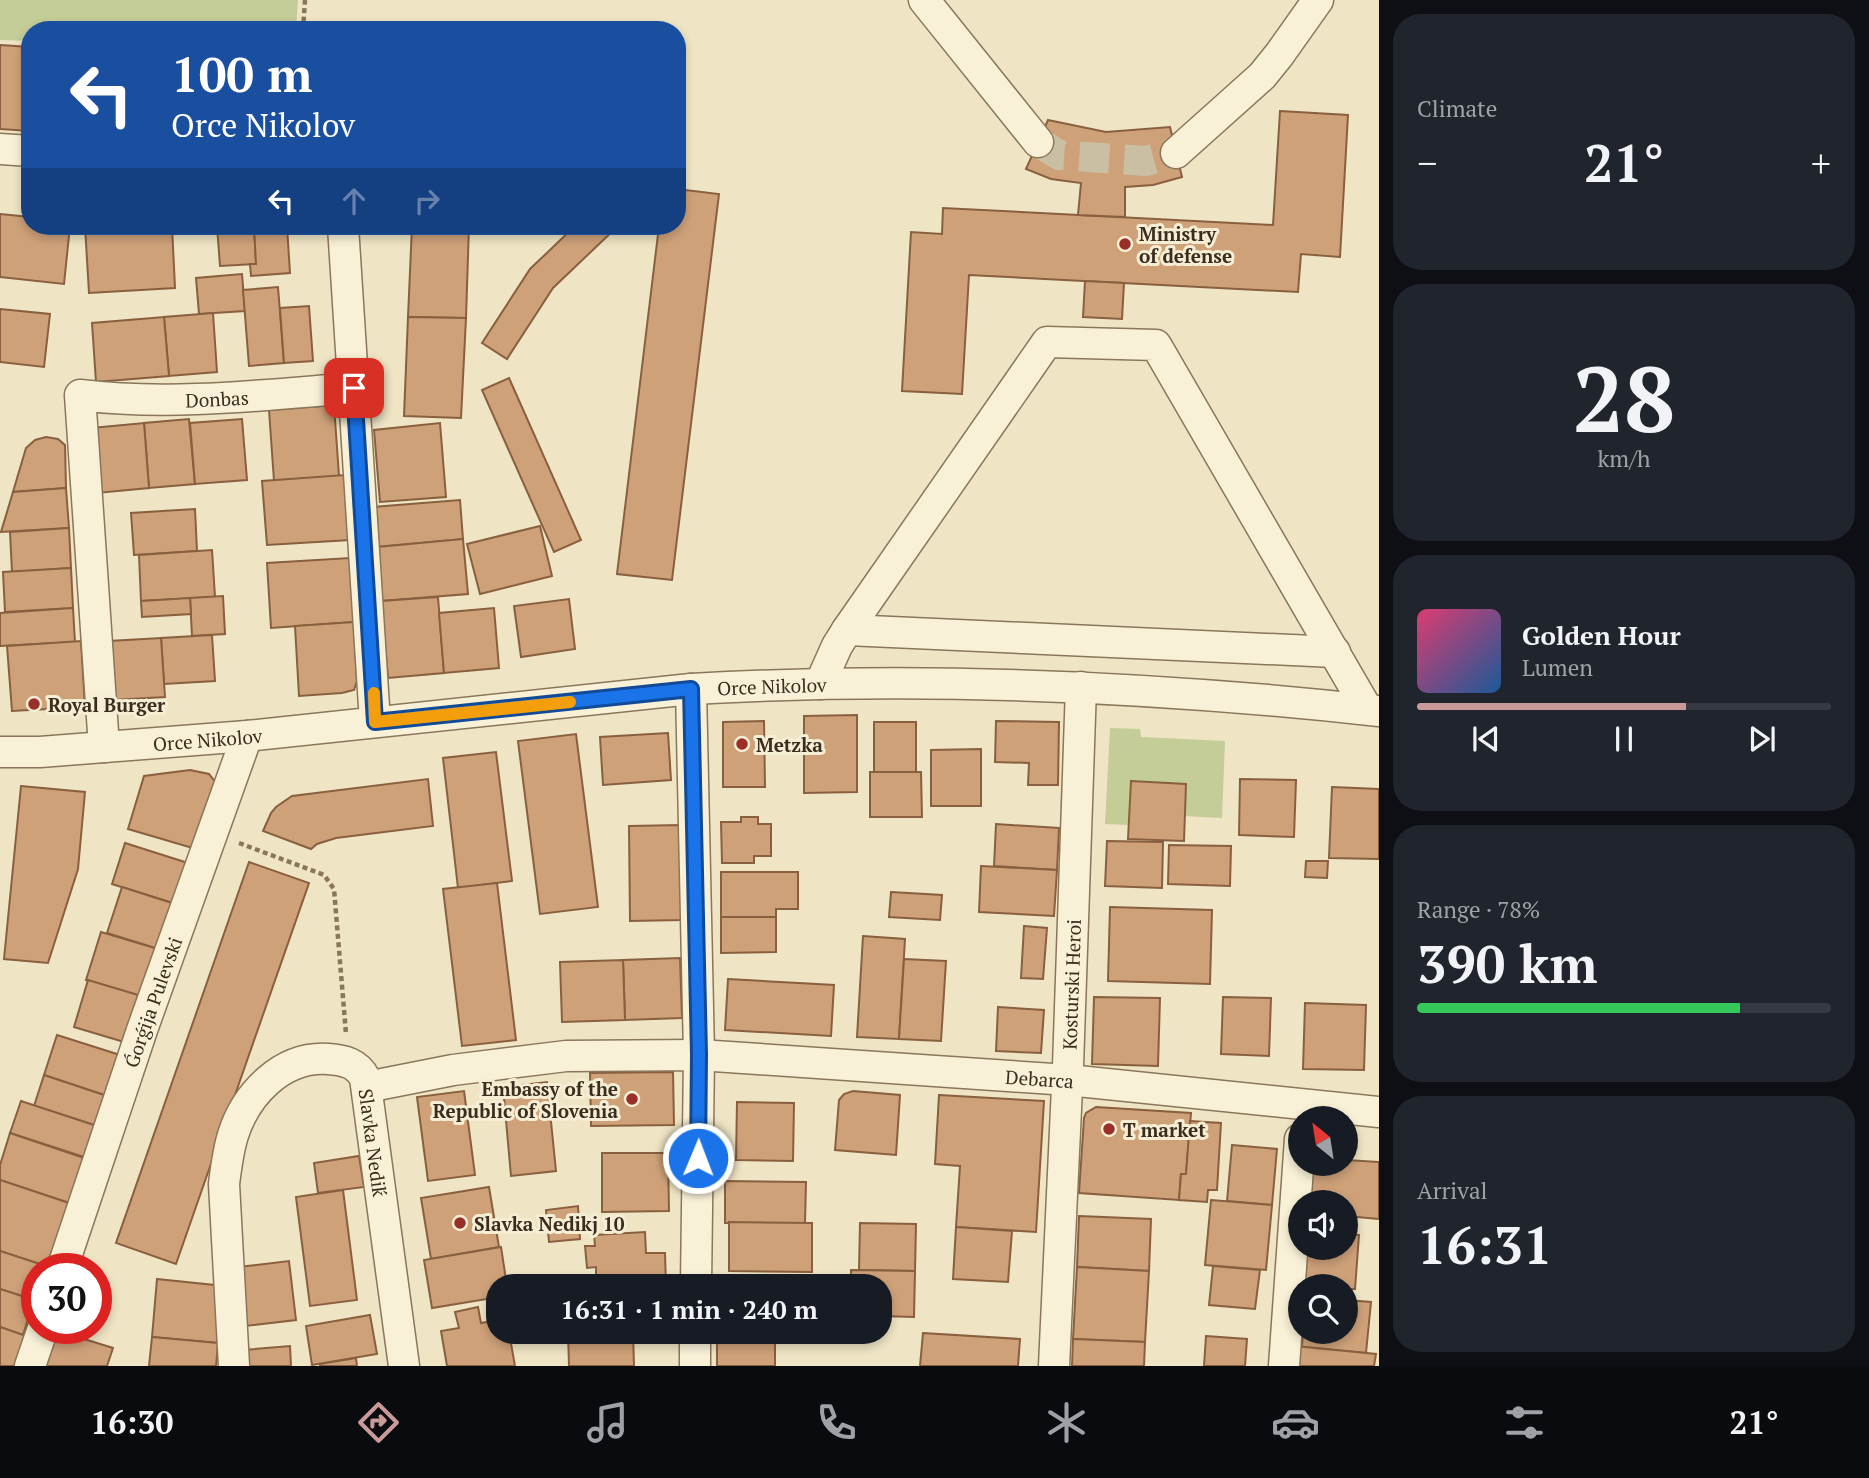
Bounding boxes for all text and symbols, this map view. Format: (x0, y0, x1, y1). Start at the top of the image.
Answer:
text: 100 m (171, 41, 313, 106)
icon: left (56, 49, 147, 140)
text: Climate (1417, 93, 1497, 124)
text: Orce Nikolov (171, 104, 355, 146)
text: 21° (1584, 128, 1664, 197)
text: − (1417, 138, 1437, 188)
text: + (1811, 138, 1831, 188)
icon: left (262, 182, 300, 220)
icon: ahead (335, 182, 373, 220)
icon: right (408, 182, 446, 220)
place label: Ministry of defense (1139, 221, 1232, 268)
marker: Ministry of defense (1117, 236, 1133, 252)
text: 28 (1573, 337, 1675, 458)
pin (324, 358, 384, 418)
icon: arrive (335, 369, 373, 407)
street label: Donbas (185, 384, 249, 412)
text: km/h (1597, 443, 1651, 474)
text: Golden Hour (1522, 618, 1681, 652)
text: Lumen (1522, 652, 1593, 683)
street label: Orce Nikolov (717, 671, 827, 700)
place label: Royal Burger (48, 692, 166, 717)
marker: Royal Burger (26, 696, 42, 712)
icon: previous (1467, 720, 1505, 758)
icon: pause (1605, 720, 1643, 758)
icon: next (1743, 720, 1781, 758)
street label: Orce Nikolov (152, 722, 264, 756)
place label: Metzka (756, 732, 823, 757)
marker: Metzka (734, 736, 750, 752)
text: Range · 78% (1417, 894, 1540, 925)
street label: Kosturski Heroi (1056, 919, 1086, 1050)
text: 390 km (1417, 929, 1598, 998)
street label: Ǵorǵija Pulevski (118, 933, 187, 1070)
street label: Debarca (1005, 1063, 1076, 1093)
place label: Embassy of the Republic of Slovenia (433, 1076, 618, 1123)
street label: Slavka Nediḱ (354, 1087, 393, 1198)
marker: Embassy of the Republic of Slovenia (624, 1091, 640, 1107)
north arrow (1288, 1106, 1358, 1176)
map controls (1288, 1106, 1358, 1344)
place label: T market (1123, 1117, 1206, 1142)
position arrow (661, 1121, 735, 1195)
marker: T market (1101, 1121, 1117, 1137)
text: Arrival (1417, 1175, 1488, 1206)
button: sound (1288, 1190, 1358, 1260)
text: 16:31 (1417, 1210, 1552, 1279)
place label: Slavka Nedikj 10 (474, 1211, 625, 1236)
marker: Slavka Nedikj 10 (452, 1215, 468, 1231)
speed limit sign: 30 (21, 1253, 112, 1344)
button: search (1288, 1274, 1358, 1344)
text: 16:31 · 1 min · 240 m (560, 1292, 818, 1326)
icon: directions (354, 1398, 403, 1447)
icon: music (583, 1398, 632, 1447)
icon: phone (812, 1398, 861, 1447)
icon: climate (1042, 1398, 1091, 1447)
icon: car (1271, 1398, 1320, 1447)
icon: filters (1500, 1398, 1549, 1447)
text: 16:30 (90, 1401, 173, 1443)
text: 21° (1729, 1401, 1779, 1443)

